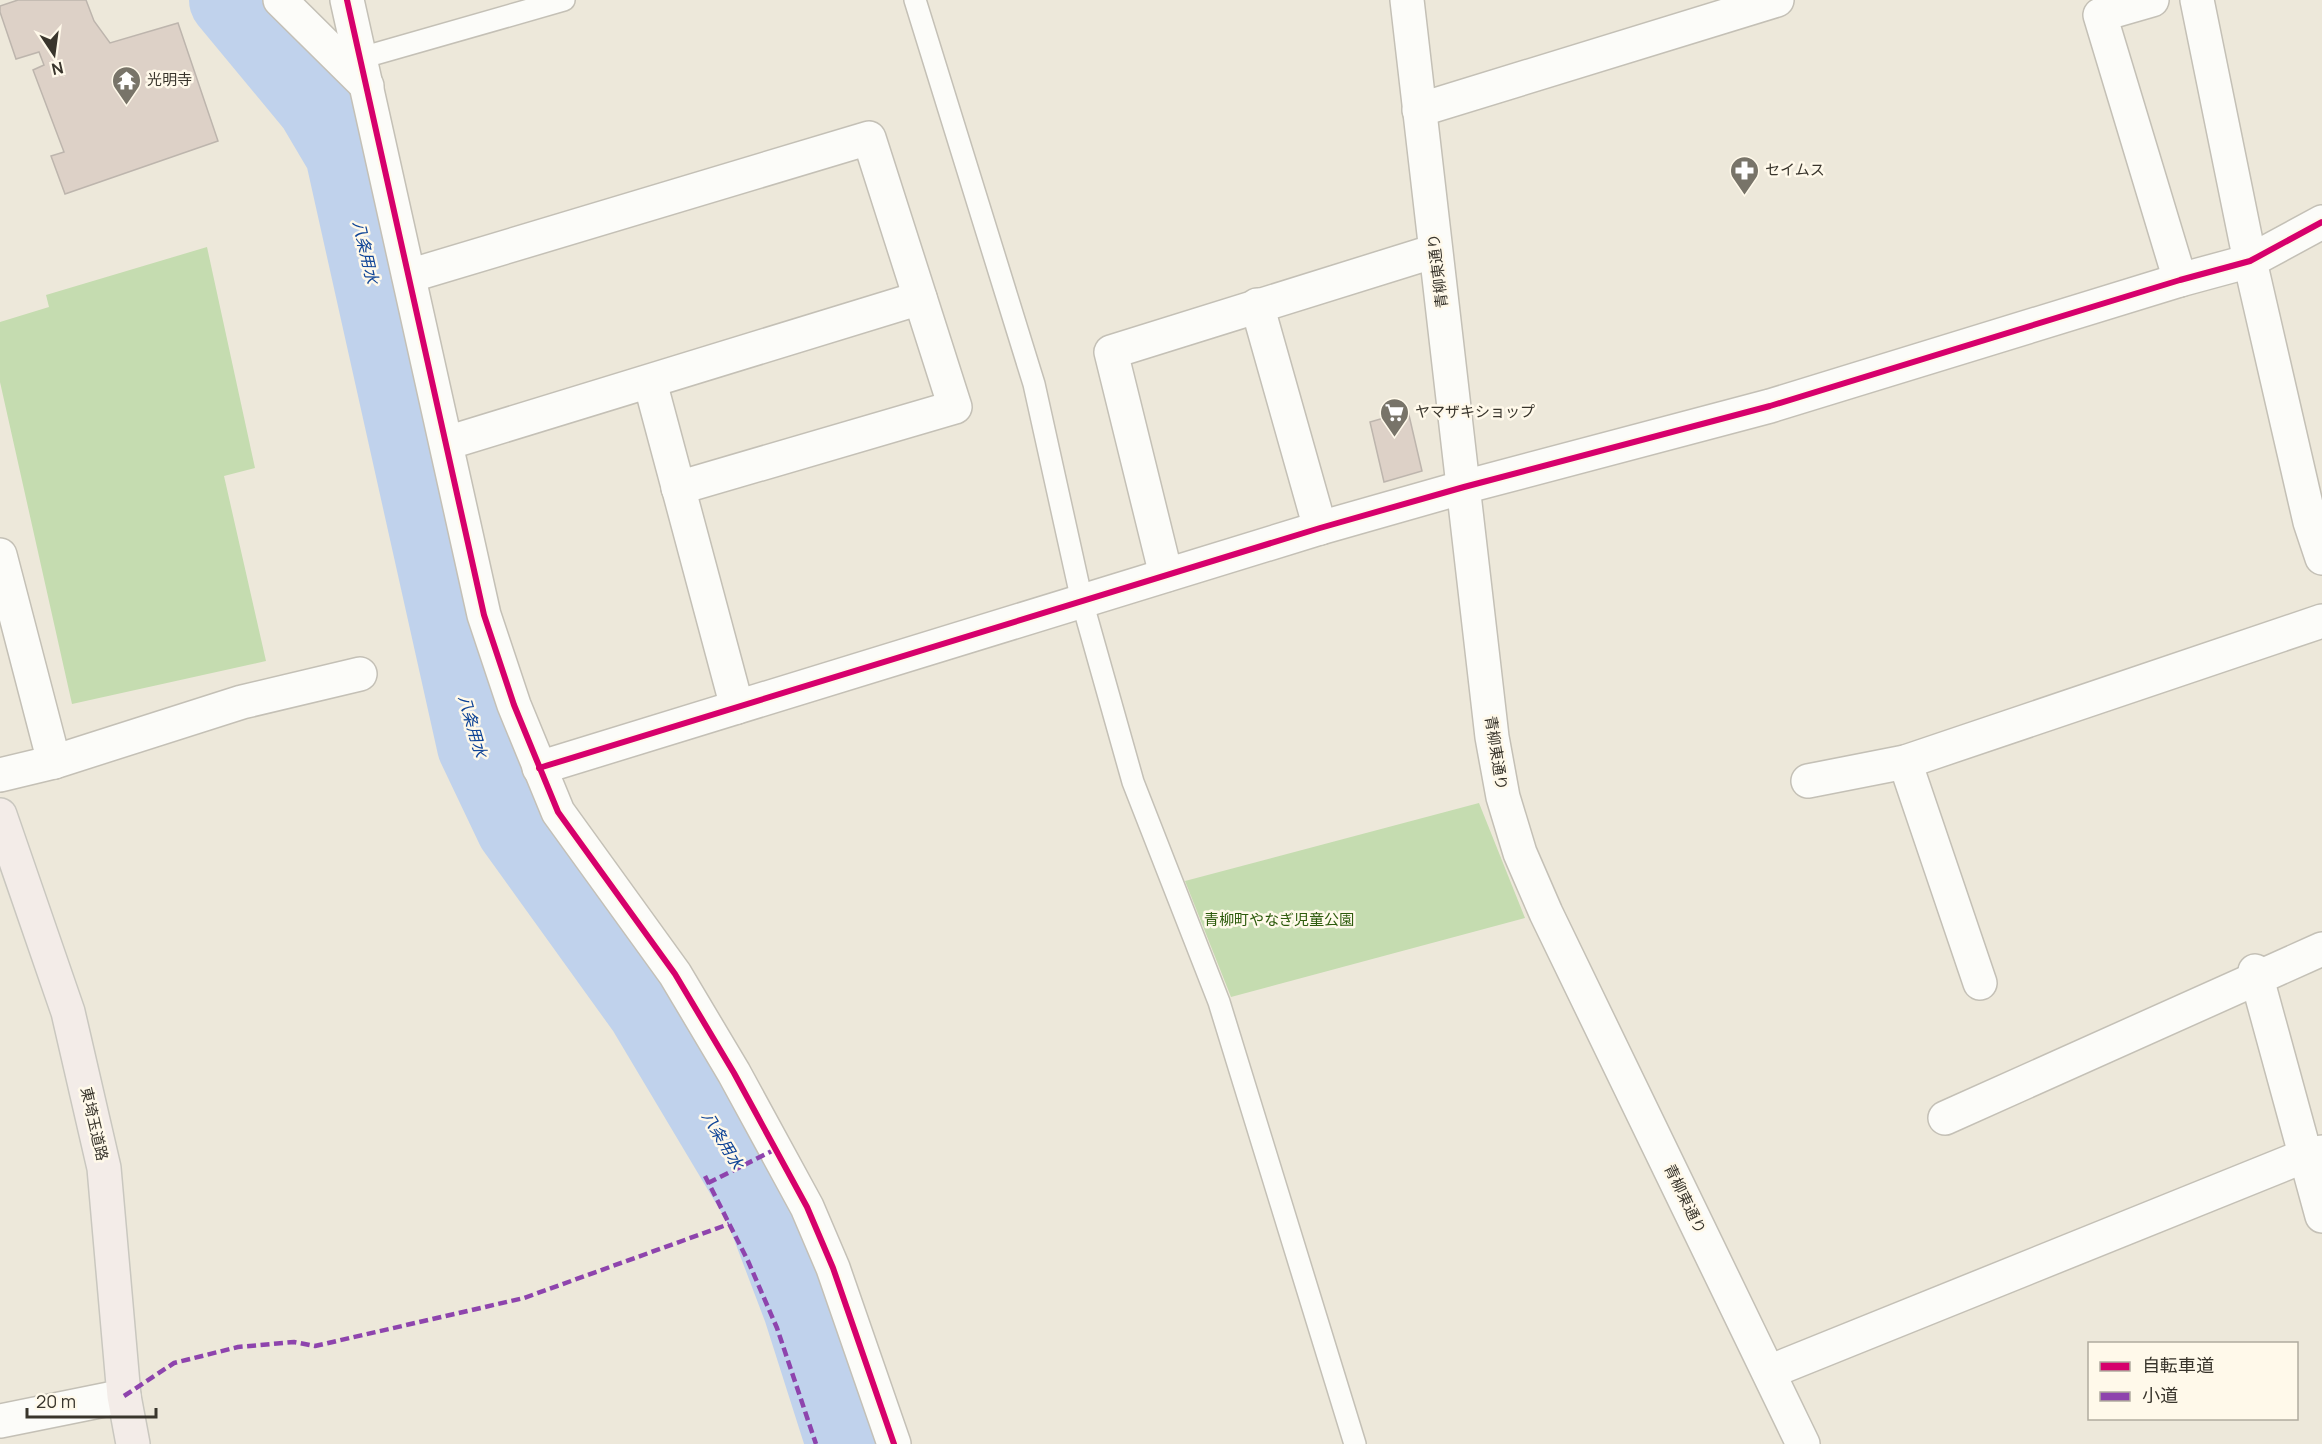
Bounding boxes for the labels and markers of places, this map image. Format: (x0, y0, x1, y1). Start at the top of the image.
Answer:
temple icon: 光明寺 (110, 64, 142, 106)
place label: 光明寺 (147, 69, 192, 90)
pharmacy icon: セイムス (1728, 154, 1760, 196)
place label: セイムス (1765, 159, 1825, 180)
supermarket icon: ヤマザキショップ (1378, 396, 1410, 438)
place label: ヤマザキショップ (1415, 401, 1535, 422)

